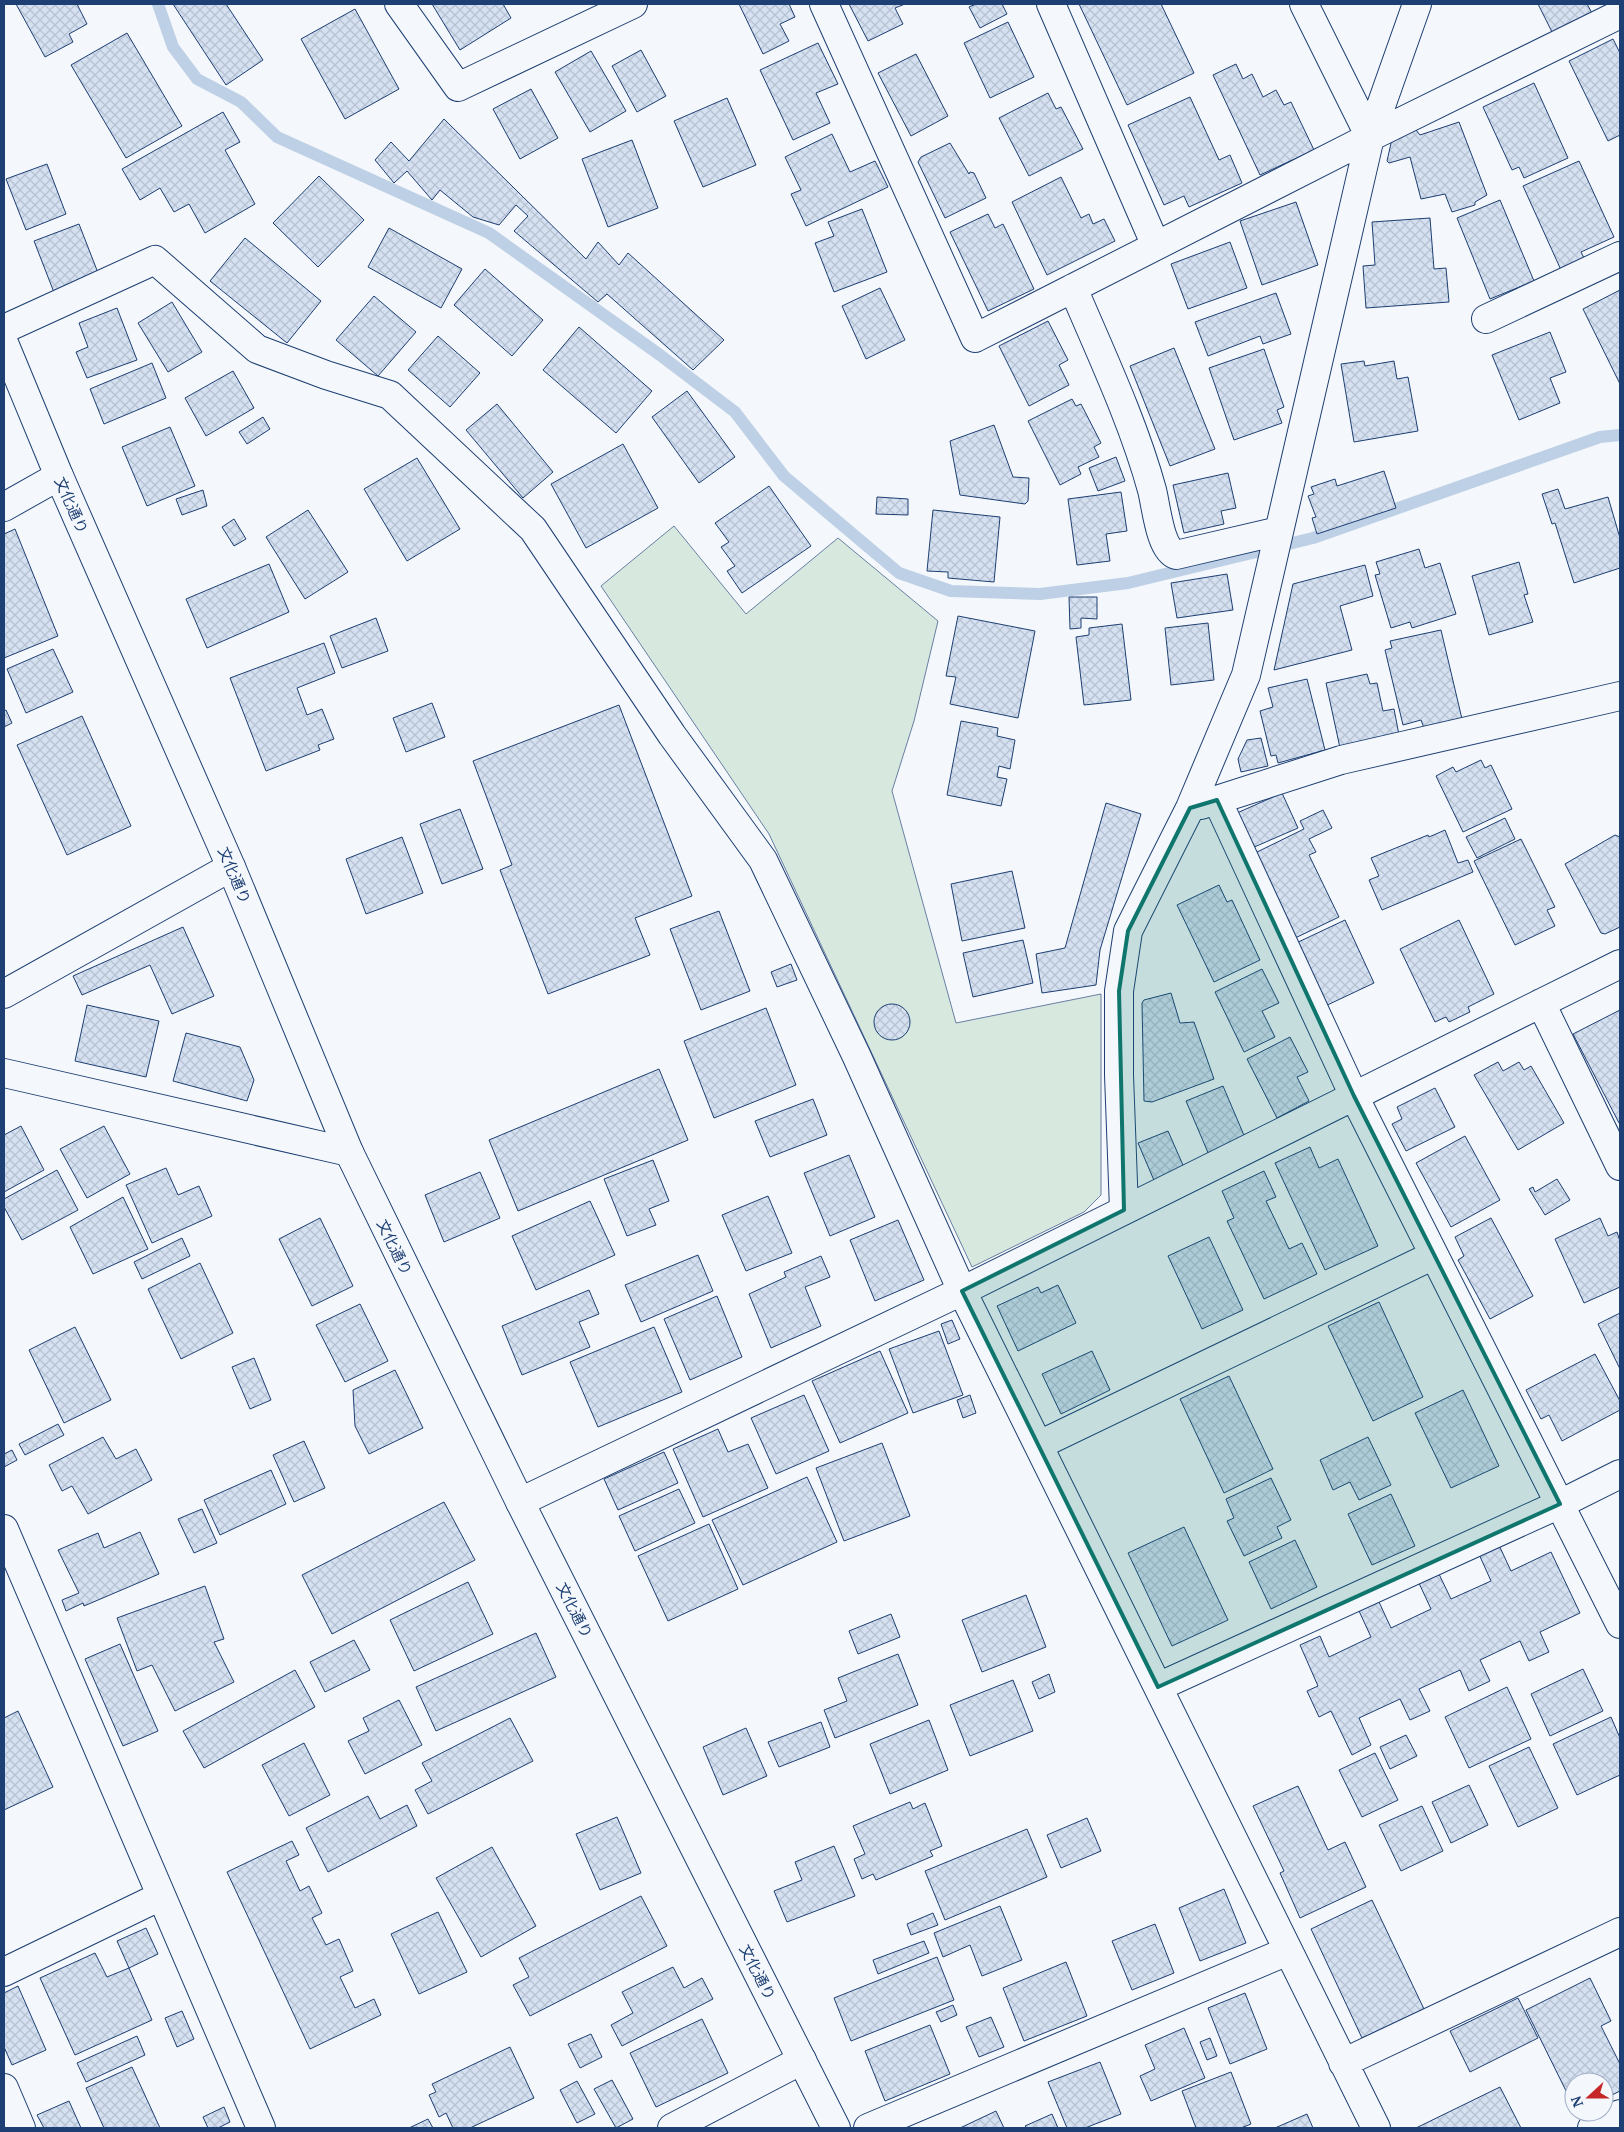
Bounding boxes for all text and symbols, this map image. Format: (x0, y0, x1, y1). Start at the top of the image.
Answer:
street label: 文化通り (51, 474, 93, 536)
street label: 文化通り (214, 843, 256, 907)
street label: 文化通り (373, 1216, 417, 1278)
street label: 文化通り (552, 1579, 598, 1641)
street label: 文化通り (735, 1941, 781, 2003)
north arrow (1564, 2072, 1614, 2122)
text: N (1565, 2093, 1587, 2110)

